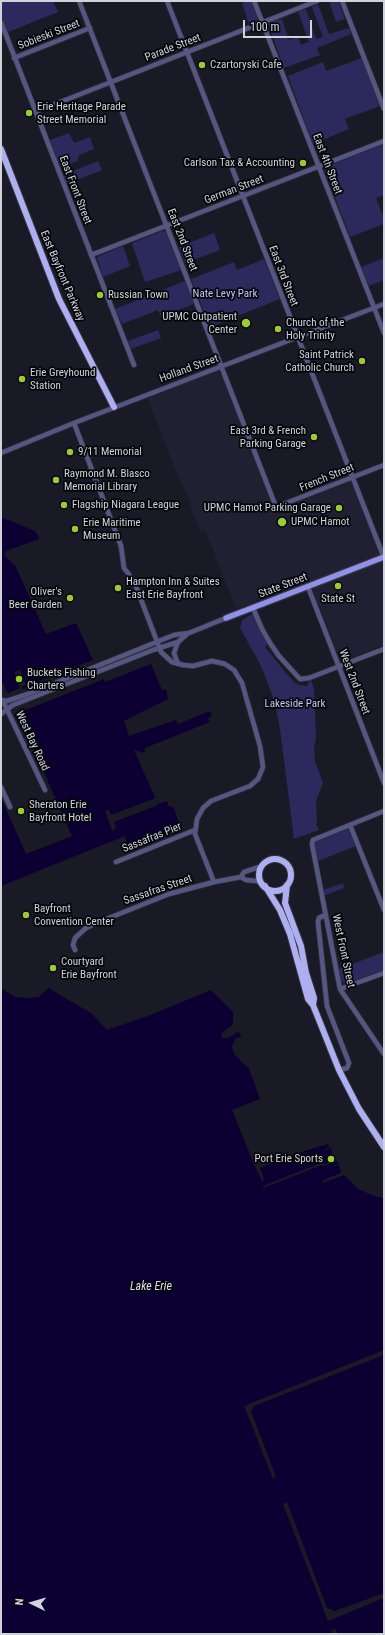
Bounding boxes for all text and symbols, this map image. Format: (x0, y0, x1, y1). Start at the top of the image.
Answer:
scale bar (245, 12, 314, 38)
street label: Sobieski Street (16, 17, 82, 53)
text: 100 m (250, 20, 280, 34)
street label: Parade Street (143, 31, 203, 65)
place label: Czartoryski Cafe (210, 58, 282, 72)
marker: Czartoryski Cafe (197, 60, 207, 70)
place label: Erie Heritage Parade Street Memorial (37, 100, 126, 126)
marker: Erie Heritage Parade Street Memorial (24, 108, 34, 118)
street label: East 4th Street (309, 132, 345, 196)
street label: East Front Street (56, 154, 94, 226)
place label: Carlson Tax & Accounting (184, 156, 295, 170)
marker: Carlson Tax & Accounting (298, 158, 308, 168)
street label: German Street (203, 173, 265, 207)
street label: East 2nd Street (164, 207, 200, 273)
street label: East Bayfront Parkway (37, 229, 87, 323)
street label: East 3rd Street (265, 244, 301, 308)
park label: Nate Levy Park (193, 287, 257, 301)
place label: Russian Town (108, 288, 168, 302)
marker: Russian Town (95, 290, 105, 300)
place label: UPMC Outpatient Center (162, 310, 237, 336)
place label: Church of the Holy Trinity (286, 316, 344, 342)
marker: UPMC Outpatient Center (240, 317, 252, 329)
marker: Church of the Holy Trinity (273, 324, 283, 334)
place label: Saint Patrick Catholic Church (285, 348, 354, 374)
street label: Holland Street (158, 352, 220, 386)
marker: Saint Patrick Catholic Church (357, 356, 367, 366)
place label: Erie Greyhound Station (30, 366, 95, 392)
marker: Erie Greyhound Station (17, 374, 27, 384)
place label: East 3rd & French Parking Garage (230, 424, 306, 450)
marker: East 3rd & French Parking Garage (309, 432, 319, 442)
place label: 9/11 Memorial (78, 445, 142, 459)
marker: 9/11 Memorial (65, 447, 75, 457)
street label: French Street (298, 461, 356, 495)
place label: Raymond M. Blasco Memorial Library (64, 467, 150, 493)
marker: Raymond M. Blasco Memorial Library (51, 475, 61, 485)
place label: Flagship Niagara League (72, 498, 179, 512)
marker: Flagship Niagara League (59, 500, 69, 510)
place label: UPMC Hamot Parking Garage (204, 501, 331, 515)
marker: UPMC Hamot Parking Garage (334, 503, 344, 513)
place label: UPMC Hamot (291, 515, 349, 529)
place label: Erie Maritime Museum (83, 516, 141, 542)
marker: UPMC Hamot (276, 516, 288, 528)
marker: Erie Maritime Museum (70, 524, 80, 534)
street label: State Street (257, 571, 309, 601)
place label: Hampton Inn & Suites East Erie Bayfront (126, 575, 220, 601)
marker: State St (333, 581, 343, 591)
marker: Hampton Inn & Suites East Erie Bayfront (113, 583, 123, 593)
place label: Oliver's Beer Garden (9, 585, 62, 611)
place label: State St (321, 592, 355, 606)
marker: Oliver's Beer Garden (65, 593, 75, 603)
street label: West 2nd Street (336, 648, 372, 716)
place label: Buckets Fishing Charters (27, 666, 96, 692)
marker: Buckets Fishing Charters (14, 674, 24, 684)
park label: Lakeside Park (265, 697, 325, 711)
street label: West Bay Road (12, 709, 52, 773)
place label: Sheraton Erie Bayfront Hotel (29, 798, 91, 824)
marker: Sheraton Erie Bayfront Hotel (16, 806, 26, 816)
street label: Sassafras Pier (120, 820, 184, 856)
street label: Sassafras Street (122, 872, 194, 908)
place label: Bayfront Convention Center (34, 902, 114, 928)
marker: Bayfront Convention Center (21, 910, 31, 920)
street label: West Front Street (329, 913, 357, 989)
place label: Courtyard Erie Bayfront (61, 955, 117, 981)
marker: Courtyard Erie Bayfront (48, 963, 58, 973)
place label: Port Erie Sports (254, 1152, 323, 1166)
marker: Port Erie Sports (326, 1154, 336, 1164)
water label: Lake Erie (130, 1280, 172, 1294)
north arrow (12, 1583, 52, 1623)
text: N (13, 1598, 26, 1606)

